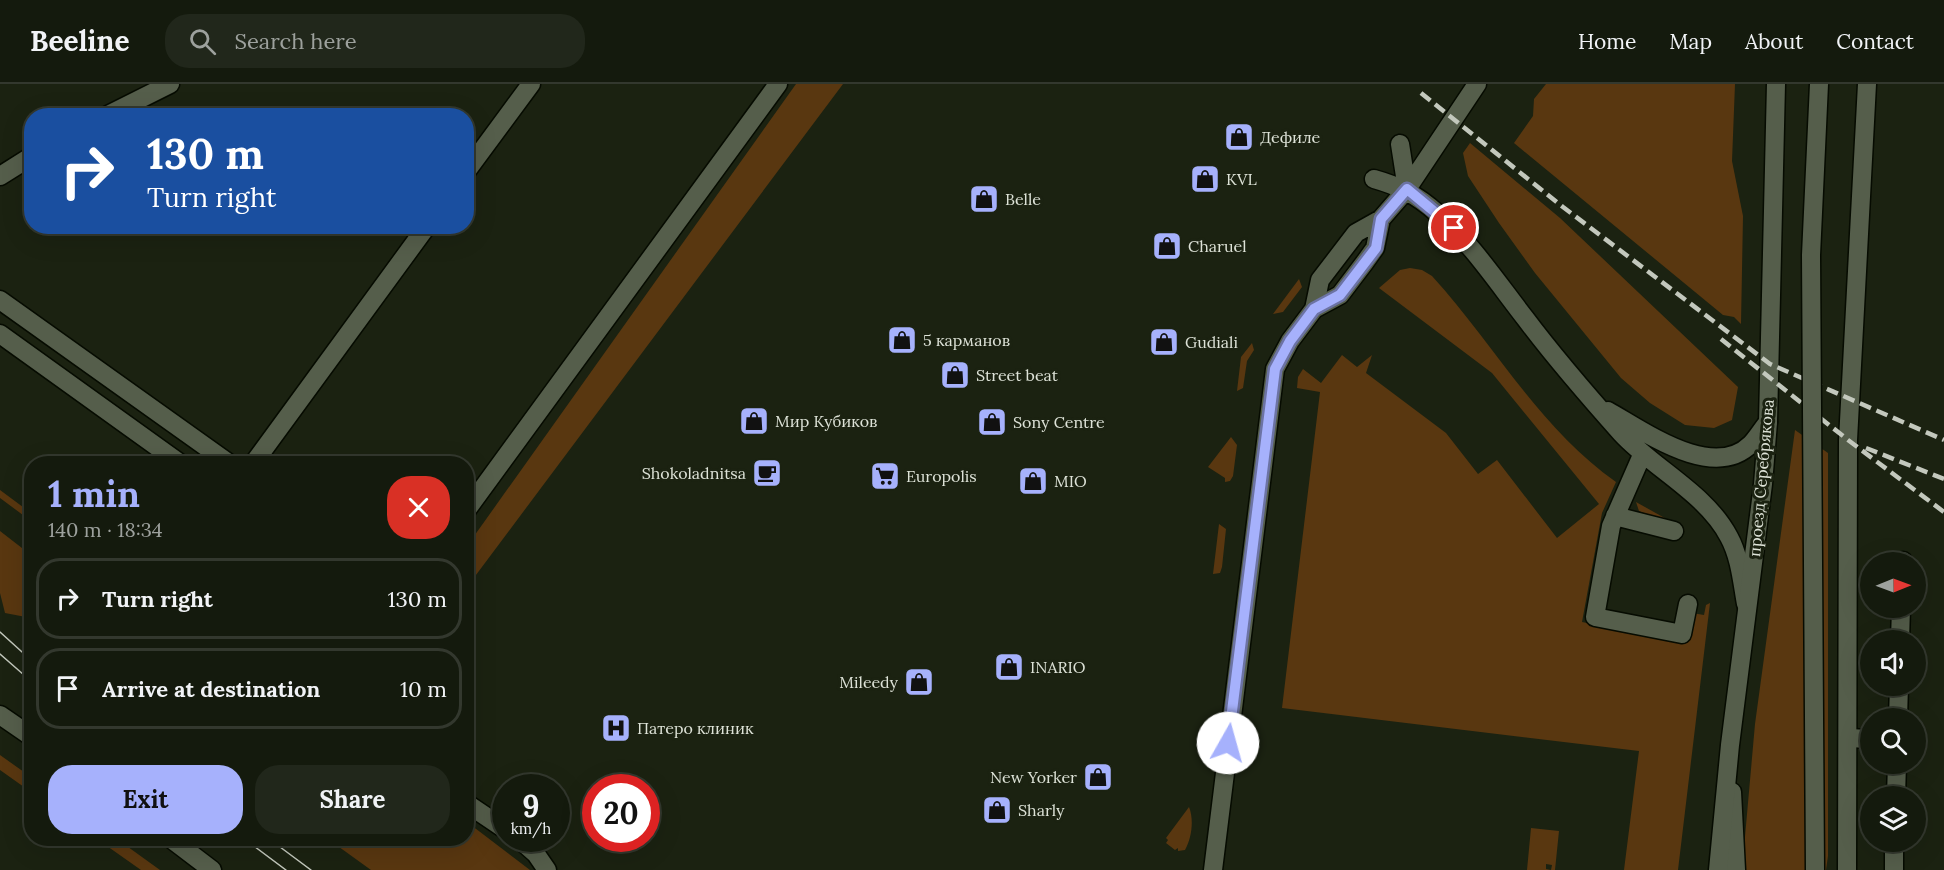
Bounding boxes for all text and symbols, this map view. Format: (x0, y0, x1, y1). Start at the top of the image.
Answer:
search box (165, 14, 585, 68)
text: Beeline (30, 23, 129, 59)
icon: search (186, 25, 219, 58)
text: Search here (234, 27, 357, 55)
text: Home (1578, 28, 1636, 55)
text: Map (1669, 28, 1712, 55)
text: About (1745, 28, 1803, 55)
text: Contact (1836, 28, 1914, 55)
shop icon: Дефиле (1223, 121, 1255, 153)
text: 130 m (147, 127, 264, 181)
place label: Дефиле (1260, 127, 1321, 147)
icon: right (48, 132, 126, 210)
shop icon: KVL (1189, 163, 1221, 195)
place label: KVL (1226, 169, 1257, 189)
text: Turn right (147, 180, 276, 214)
shop icon: Belle (968, 183, 1000, 215)
place label: Belle (1005, 189, 1041, 209)
pin (1428, 202, 1479, 253)
icon: arrive (1437, 211, 1470, 244)
shop icon: Charuel (1151, 230, 1183, 262)
place label: Charuel (1188, 236, 1247, 256)
shop icon: 5 карманов (886, 324, 918, 356)
shop icon: Gudiali (1148, 326, 1180, 358)
place label: 5 карманов (923, 330, 1010, 350)
place label: Gudiali (1185, 332, 1238, 352)
shop icon: Street beat (939, 359, 971, 391)
place label: Street beat (976, 365, 1059, 385)
street label: проезд Серебрякова (1744, 398, 1778, 558)
shop icon: Мир Кубиков (738, 405, 770, 437)
shop icon: Sony Centre (976, 406, 1008, 438)
place label: Мир Кубиков (775, 411, 877, 431)
place label: Sony Centre (1013, 412, 1105, 432)
cafe icon: Shokoladnitsa (751, 457, 783, 489)
supermarket icon: Europolis (869, 460, 901, 492)
place label: Shokoladnitsa (642, 463, 746, 483)
shop icon: MIO (1017, 465, 1049, 497)
place label: Europolis (906, 466, 977, 486)
text: 1 min (48, 471, 140, 517)
place label: MIO (1054, 471, 1087, 491)
button: close (387, 476, 450, 539)
text: 140 m · 18:34 (48, 517, 163, 542)
north arrow (1860, 552, 1926, 618)
map controls (1860, 552, 1926, 852)
icon: right (51, 582, 84, 615)
text: Turn right (102, 585, 213, 613)
text: 130 m (388, 585, 447, 613)
button: sound (1860, 630, 1926, 696)
shop icon: INARIO (993, 651, 1025, 683)
place label: INARIO (1030, 657, 1086, 677)
shop icon: Mileedy (903, 666, 935, 698)
icon: arrive (51, 672, 84, 705)
place label: Mileedy (839, 672, 899, 692)
text: Arrive at destination (102, 675, 320, 703)
text: 10 m (400, 675, 447, 703)
button: search (1860, 708, 1926, 774)
position arrow (1196, 711, 1260, 775)
hospital icon: Патеро клиник (600, 712, 632, 744)
place label: Патеро клиник (637, 718, 754, 738)
shop icon: New Yorker (1082, 761, 1114, 793)
button: Exit (48, 765, 243, 834)
button: Share (255, 765, 450, 834)
place label: New Yorker (990, 767, 1077, 787)
speed limit sign: 20 (582, 774, 660, 852)
button: layers (1860, 786, 1926, 852)
text: 9 (522, 787, 540, 825)
shop icon: Sharly (981, 794, 1013, 826)
place label: Sharly (1018, 800, 1065, 820)
text: km/h (511, 819, 551, 838)

